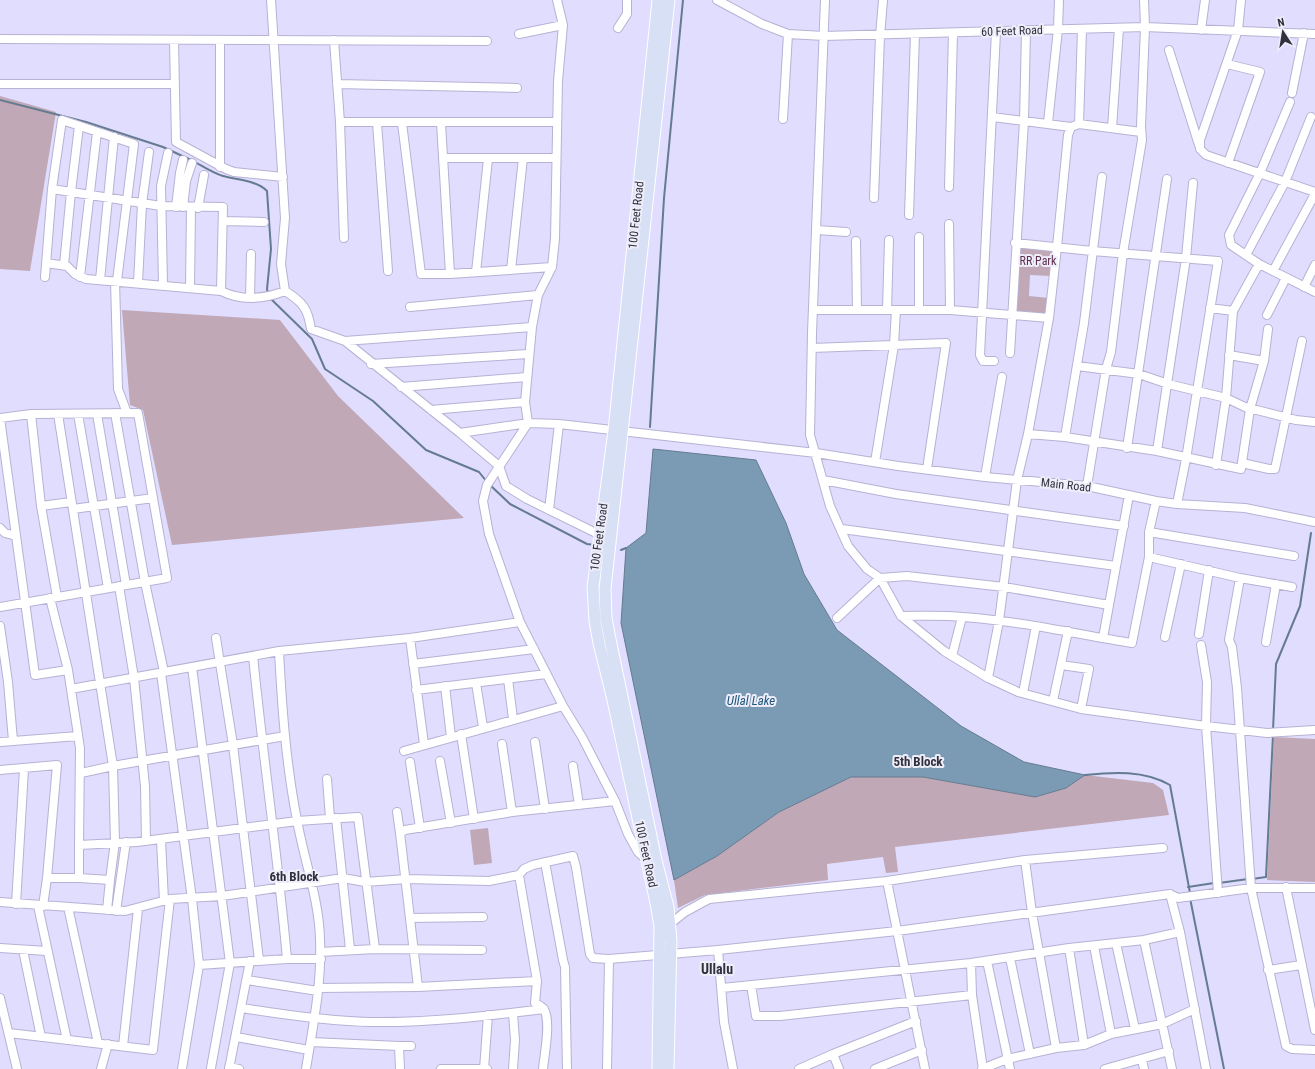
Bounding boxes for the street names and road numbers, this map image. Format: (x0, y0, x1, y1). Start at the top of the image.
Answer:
street label: 60 Feet Road (981, 23, 1043, 39)
street label: 100 Feet Road (625, 180, 647, 249)
street label: Main Road (1040, 475, 1092, 495)
street label: 100 Feet Road (587, 502, 611, 572)
street label: 100 Feet Road (632, 819, 660, 889)

